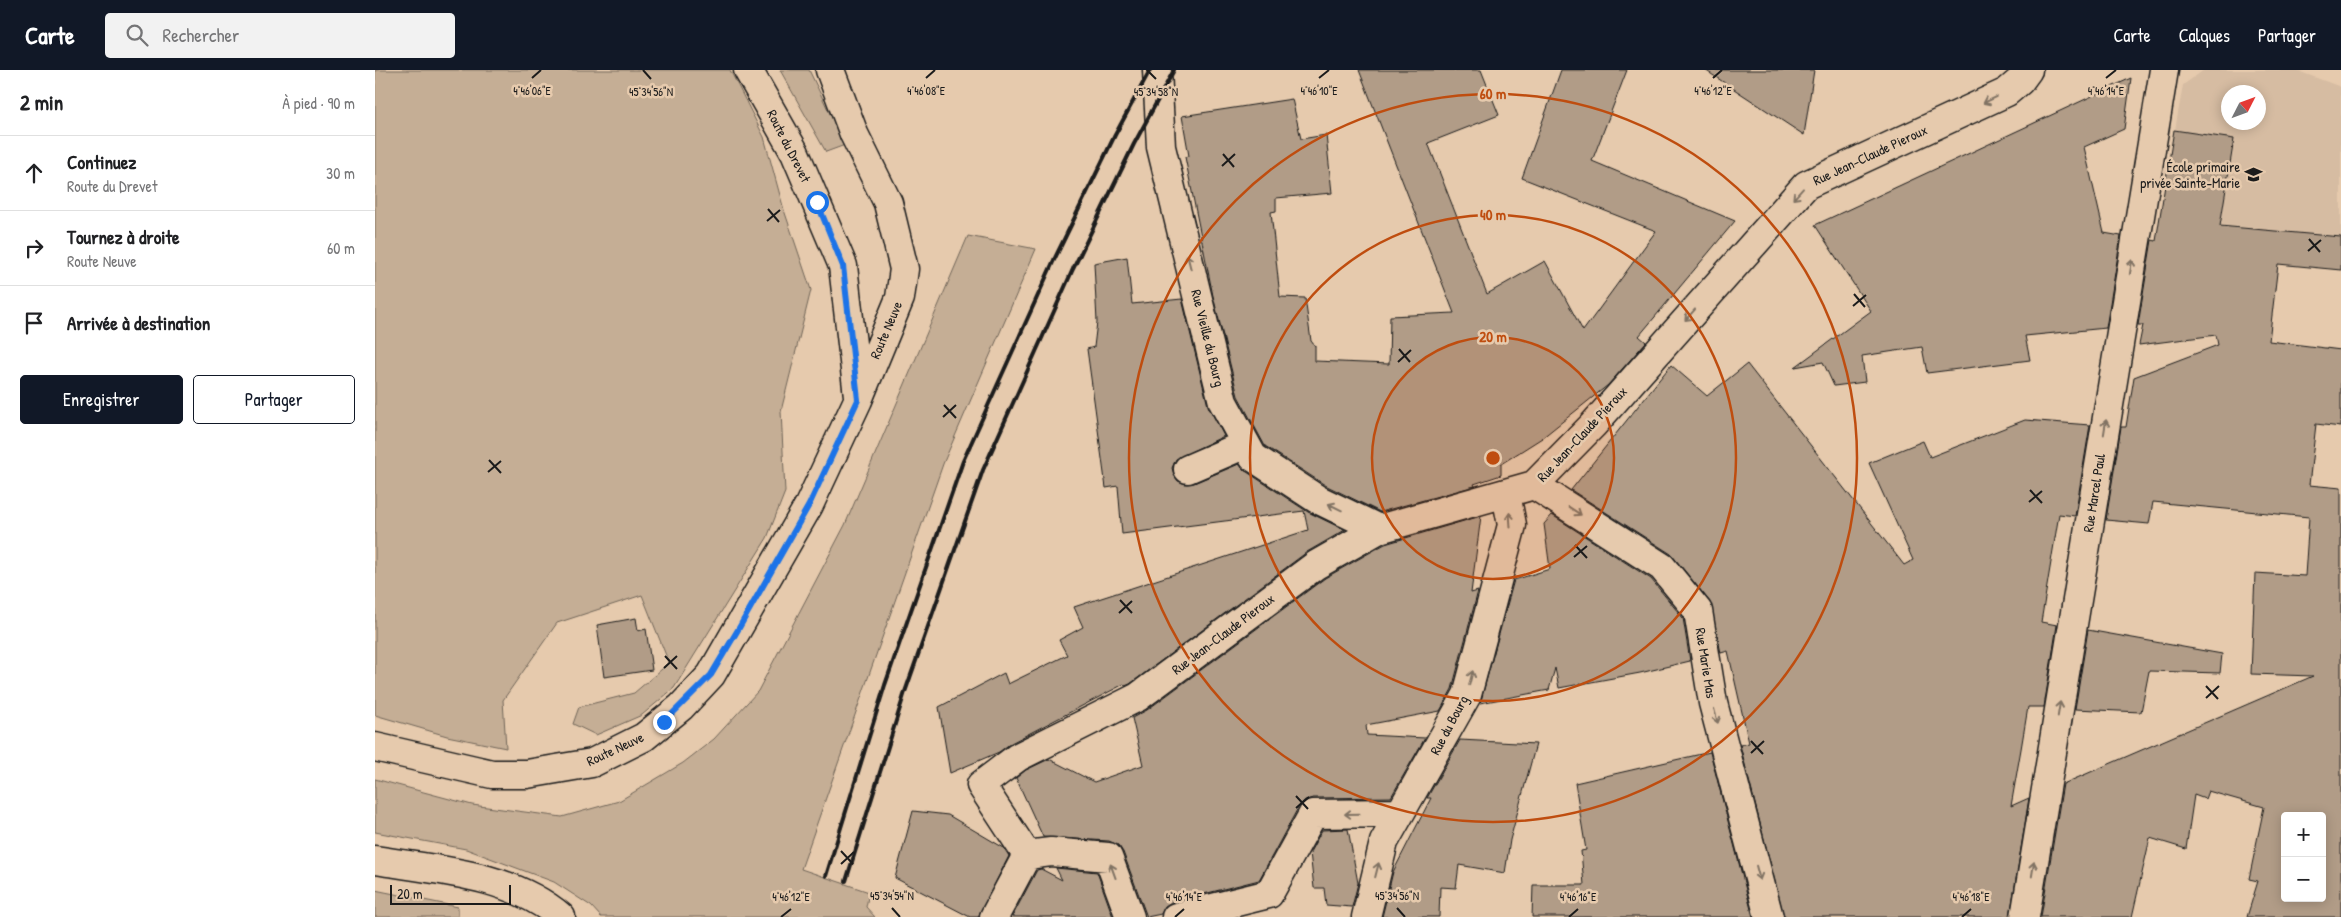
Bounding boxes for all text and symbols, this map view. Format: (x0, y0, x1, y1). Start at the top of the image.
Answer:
search box (105, 13, 455, 58)
text: Carte (25, 19, 75, 51)
icon: search (123, 21, 151, 49)
text: Rechercher (163, 22, 239, 48)
text: Carte (2113, 23, 2151, 48)
text: Calques (2179, 23, 2230, 48)
text: Partager (2258, 23, 2316, 48)
text: 4°46'06"E (513, 82, 552, 99)
text: 4°46'08"E (907, 82, 946, 99)
text: 4°46'10"E (1300, 82, 1338, 99)
text: 4°46'12"E (1694, 82, 1732, 99)
text: 4°46'14"E (2088, 82, 2125, 99)
text: 45°34'56"N (629, 83, 673, 100)
text: 45°34'58"N (1134, 83, 1178, 100)
text: 60 m (1480, 83, 1506, 104)
north arrow (2221, 85, 2266, 130)
text: 2 min (20, 88, 63, 117)
text: À pied · 90 m (282, 92, 355, 114)
one-way arrow (1983, 95, 1998, 105)
street label: Route du Drevet (763, 106, 816, 185)
street label: Rue Jean-Claude Pieroux (1810, 120, 1930, 189)
text: Continuez (67, 149, 136, 175)
place label: École primaire privée Sainte-Marie (2140, 157, 2240, 193)
icon: ahead (20, 159, 48, 187)
text: 30 m (326, 162, 355, 184)
school or university icon: École primaire privée Sainte-Marie (2244, 165, 2264, 185)
text: Route du Drevet (67, 175, 157, 197)
one-way arrow (1792, 187, 1804, 200)
route start (806, 191, 829, 214)
text: 40 m (1480, 204, 1506, 225)
text: Tournez à droite (67, 224, 180, 250)
icon: right (20, 234, 48, 262)
text: 60 m (327, 237, 355, 259)
text: Route Neuve (67, 250, 137, 272)
one-way arrow (1184, 255, 1193, 271)
one-way arrow (2127, 259, 2137, 275)
street label: Rue Vieille du Bourg (1186, 287, 1230, 389)
street label: Route Neuve (865, 298, 906, 362)
icon: arrive (20, 309, 48, 337)
one-way arrow (1684, 309, 1696, 322)
text: Arrivée à destination (67, 310, 210, 336)
text: 20 m (1479, 326, 1507, 347)
button: Enregistrer (20, 375, 183, 424)
button: Partager (193, 375, 355, 424)
street label: Rue Jean-Claude Pieroux (1532, 382, 1631, 486)
one-way arrow (2101, 420, 2111, 436)
centre of rings (1484, 449, 1502, 467)
street label: Rue Marcel Paul (2078, 452, 2109, 534)
one-way arrow (1328, 502, 1343, 511)
one-way arrow (1567, 506, 1581, 516)
one-way arrow (1505, 513, 1514, 529)
street label: Rue Jean-Claude Pieroux (1167, 589, 1278, 679)
street label: Rue Marie Mas (1692, 626, 1721, 700)
one-way arrow (1467, 670, 1477, 686)
street label: Rue du Bourg (1425, 692, 1473, 758)
one-way arrow (2055, 701, 2065, 717)
one-way arrow (1712, 708, 1722, 724)
route end (653, 711, 676, 734)
street label: Route Neuve (583, 727, 647, 770)
one-way arrow (1344, 809, 1360, 819)
map controls (2281, 812, 2326, 902)
button: + (2281, 812, 2326, 857)
button: − (2281, 857, 2326, 902)
one-way arrow (2028, 861, 2038, 877)
one-way arrow (1373, 862, 1383, 878)
one-way arrow (1108, 864, 1117, 879)
one-way arrow (1754, 865, 1763, 881)
scale bar (390, 882, 511, 905)
text: 20 m (397, 884, 423, 903)
text: 45°34'54"N (870, 887, 914, 904)
text: 45°34'56"N (1375, 887, 1419, 904)
text: 4°46'12"E (772, 888, 810, 905)
text: 4°46'14"E (1166, 888, 1203, 905)
text: 4°46'16"E (1560, 888, 1597, 905)
text: 4°46'18"E (1952, 888, 1990, 905)

